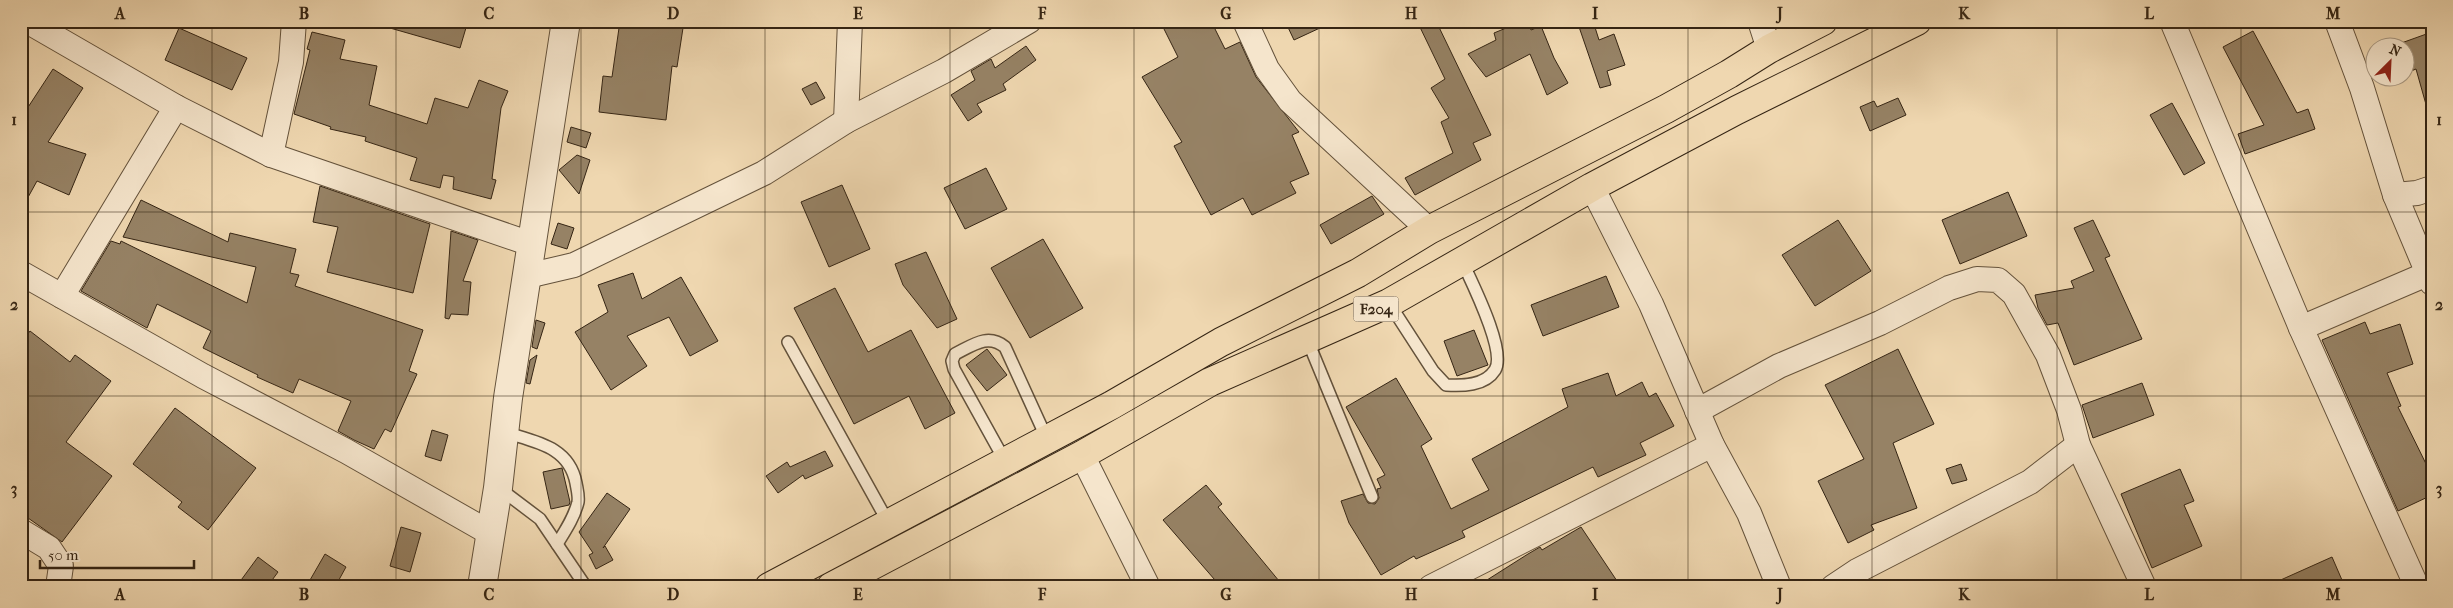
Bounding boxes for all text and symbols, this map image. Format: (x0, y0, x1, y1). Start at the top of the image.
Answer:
text: A (114, 4, 126, 23)
text: B (299, 4, 309, 23)
text: C (484, 4, 495, 23)
text: D (667, 4, 679, 23)
text: E (853, 4, 863, 23)
text: F (1037, 4, 1047, 23)
text: G (1220, 4, 1232, 23)
text: H (1405, 4, 1418, 23)
text: I (1592, 4, 1599, 23)
text: J (1775, 4, 1783, 24)
text: K (1958, 4, 1971, 23)
text: L (2144, 4, 2154, 23)
text: M (2325, 4, 2341, 23)
north arrow (2366, 38, 2416, 88)
text: N (2387, 41, 2404, 61)
text: 1 (11, 110, 17, 129)
text: 1 (2436, 110, 2442, 129)
text: 2 (10, 295, 18, 314)
text: 2 (2435, 295, 2443, 314)
road number: F204 (1354, 296, 1398, 322)
text: 3 (11, 479, 17, 499)
text: 3 (2436, 479, 2442, 499)
scale bar (40, 538, 194, 570)
text: 50 m (48, 546, 79, 564)
text: A (114, 585, 126, 604)
text: B (299, 585, 309, 604)
text: C (484, 585, 495, 604)
text: D (667, 585, 679, 604)
text: E (853, 585, 863, 604)
text: F (1037, 585, 1047, 604)
text: G (1220, 585, 1232, 604)
text: H (1405, 585, 1418, 604)
text: I (1592, 585, 1599, 604)
text: J (1775, 585, 1783, 605)
text: K (1958, 585, 1971, 604)
text: L (2144, 585, 2154, 604)
text: M (2325, 585, 2341, 604)

